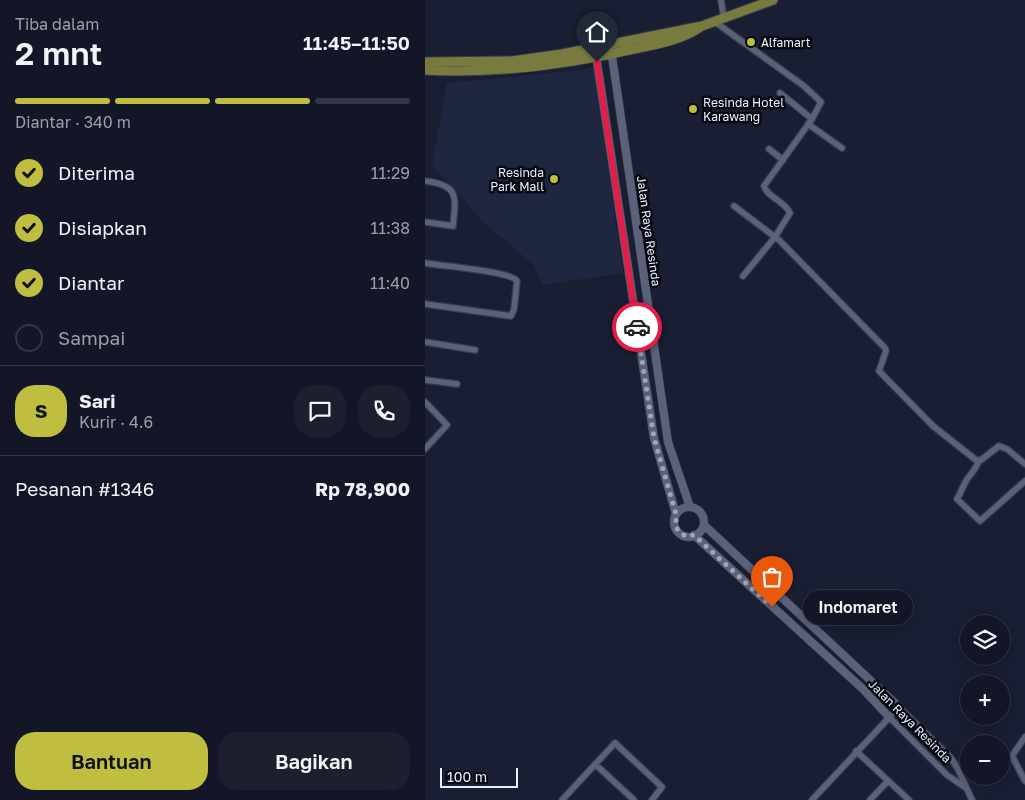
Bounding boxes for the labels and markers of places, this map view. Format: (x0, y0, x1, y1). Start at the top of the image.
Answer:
pin (576, 11, 618, 62)
place label: Alfamart (761, 35, 811, 50)
marker: Alfamart (745, 36, 757, 48)
place label: Resinda Hotel Karawang (703, 95, 784, 124)
marker: Resinda Hotel Karawang (687, 103, 699, 115)
place label: Resinda Park Mall (490, 165, 544, 194)
marker: Resinda Park Mall (548, 173, 560, 185)
pin (751, 556, 793, 607)
callout: Indomaret (802, 590, 912, 624)

